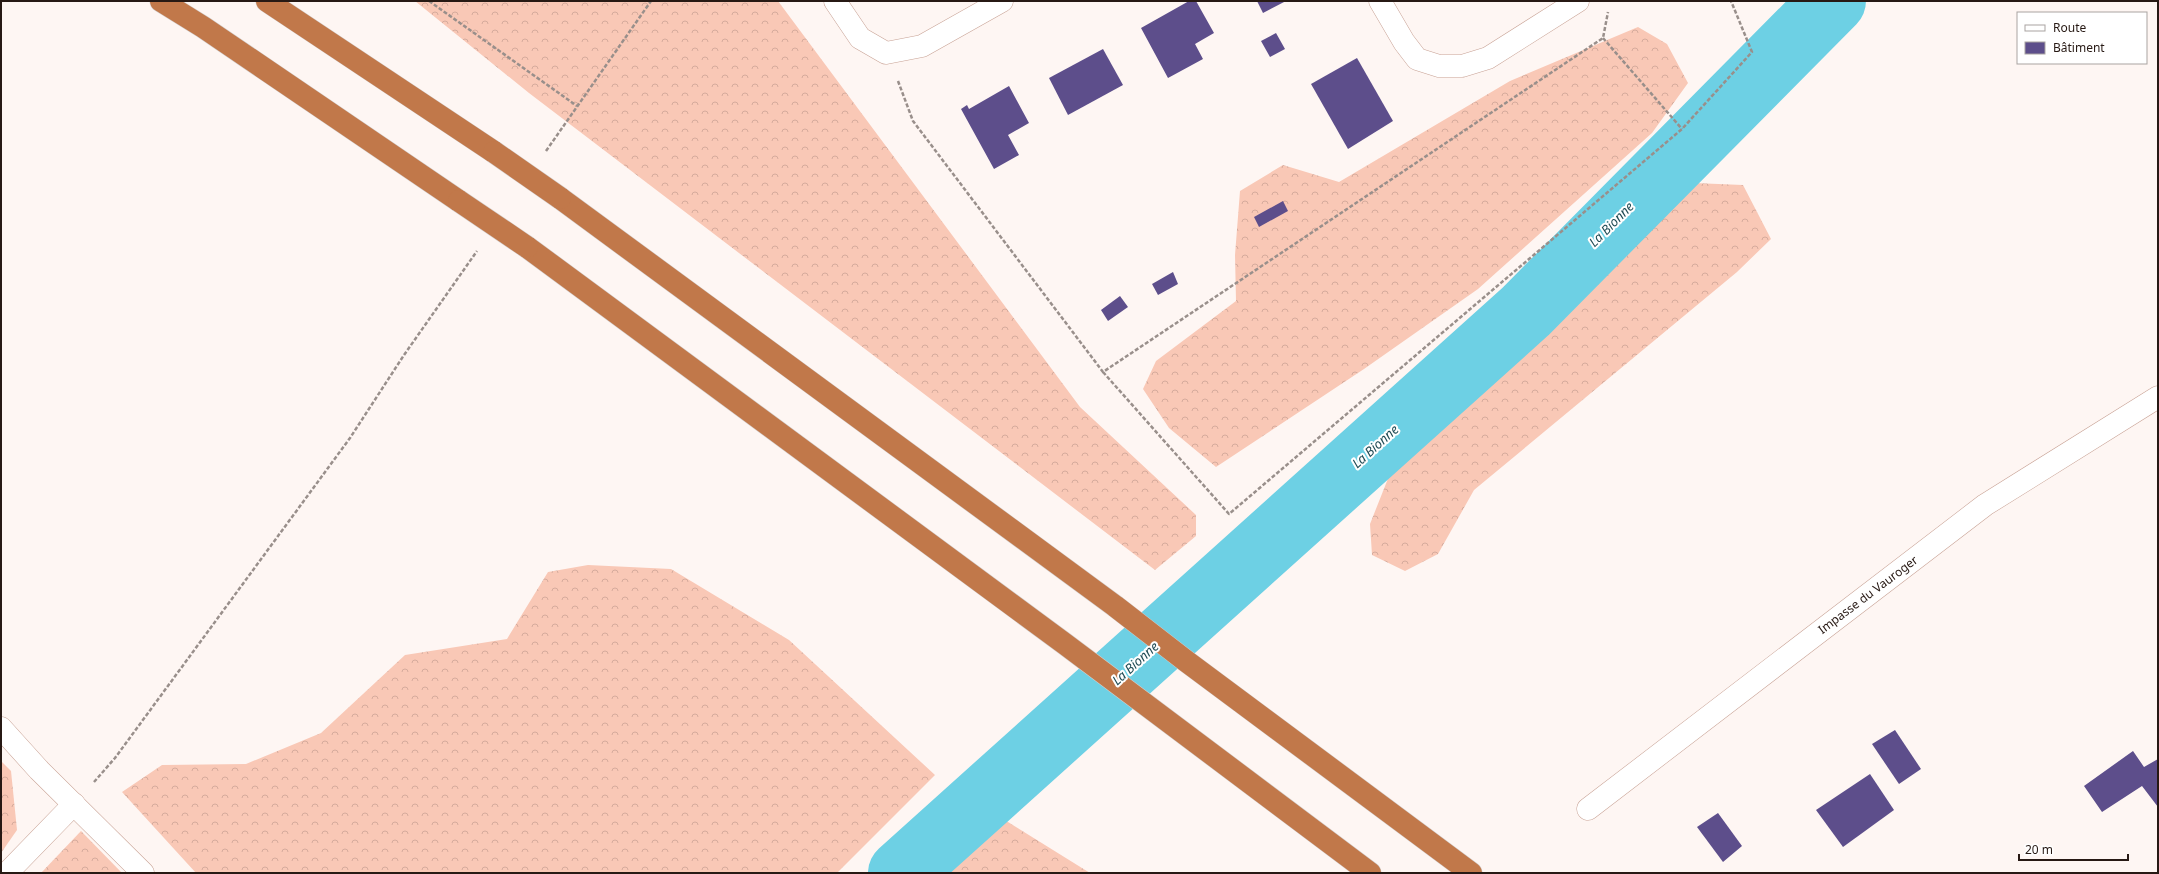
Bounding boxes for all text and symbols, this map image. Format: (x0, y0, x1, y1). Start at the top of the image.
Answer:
legend (2017, 12, 2147, 64)
text: Route (2053, 19, 2086, 36)
text: Bâtiment (2053, 39, 2105, 56)
water label: La Bionne (1584, 197, 1638, 251)
water label: La Bionne (1348, 420, 1403, 472)
street label: Impasse du Vauroger (1814, 551, 1921, 638)
water label: La Bionne (1108, 637, 1163, 689)
scale bar (2019, 836, 2128, 862)
text: 20 m (2025, 841, 2053, 858)

